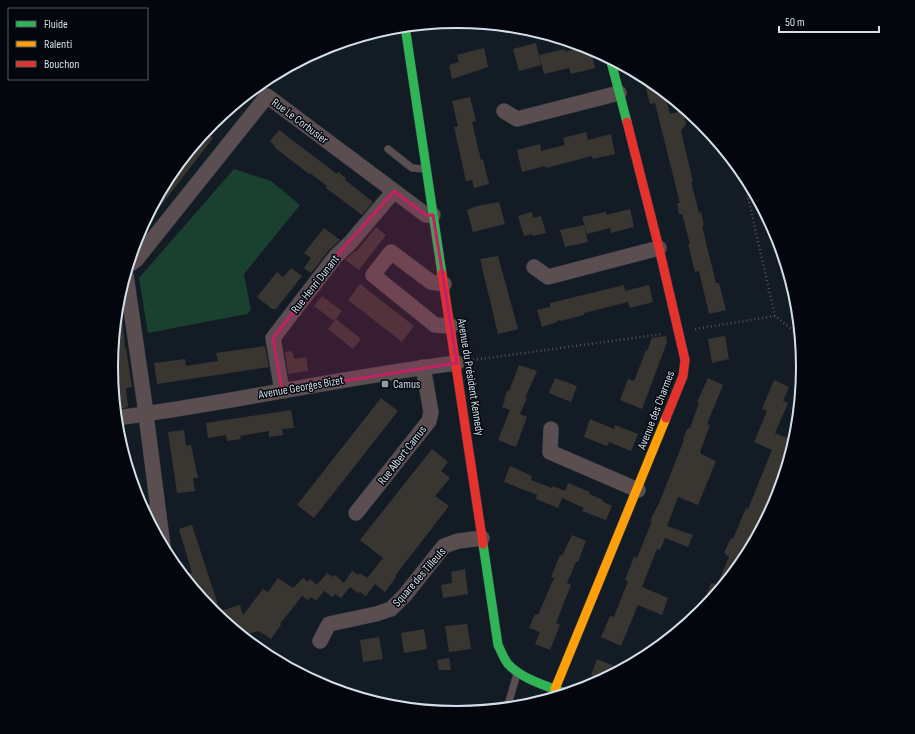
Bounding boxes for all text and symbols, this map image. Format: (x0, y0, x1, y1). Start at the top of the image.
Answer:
legend (8, 8, 148, 80)
scale bar (779, 8, 879, 34)
text: 50 m (785, 15, 805, 30)
text: Fluide (44, 17, 68, 32)
text: Ralenti (44, 37, 72, 52)
text: Bouchon (44, 57, 79, 72)
street label: Rue Le Corbusier (268, 95, 332, 148)
street label: Rue Henri Dunant (288, 252, 343, 317)
street label: Avenue du Président Kennedy (454, 317, 487, 437)
street label: Avenue des Charmes (634, 369, 678, 453)
street label: Avenue Georges Bizet (256, 373, 345, 403)
place label: Camus (393, 377, 420, 392)
marker: Camus (380, 379, 390, 389)
street label: Rue Albert Camus (375, 423, 430, 488)
street label: Square des Tilleuls (390, 545, 449, 610)

